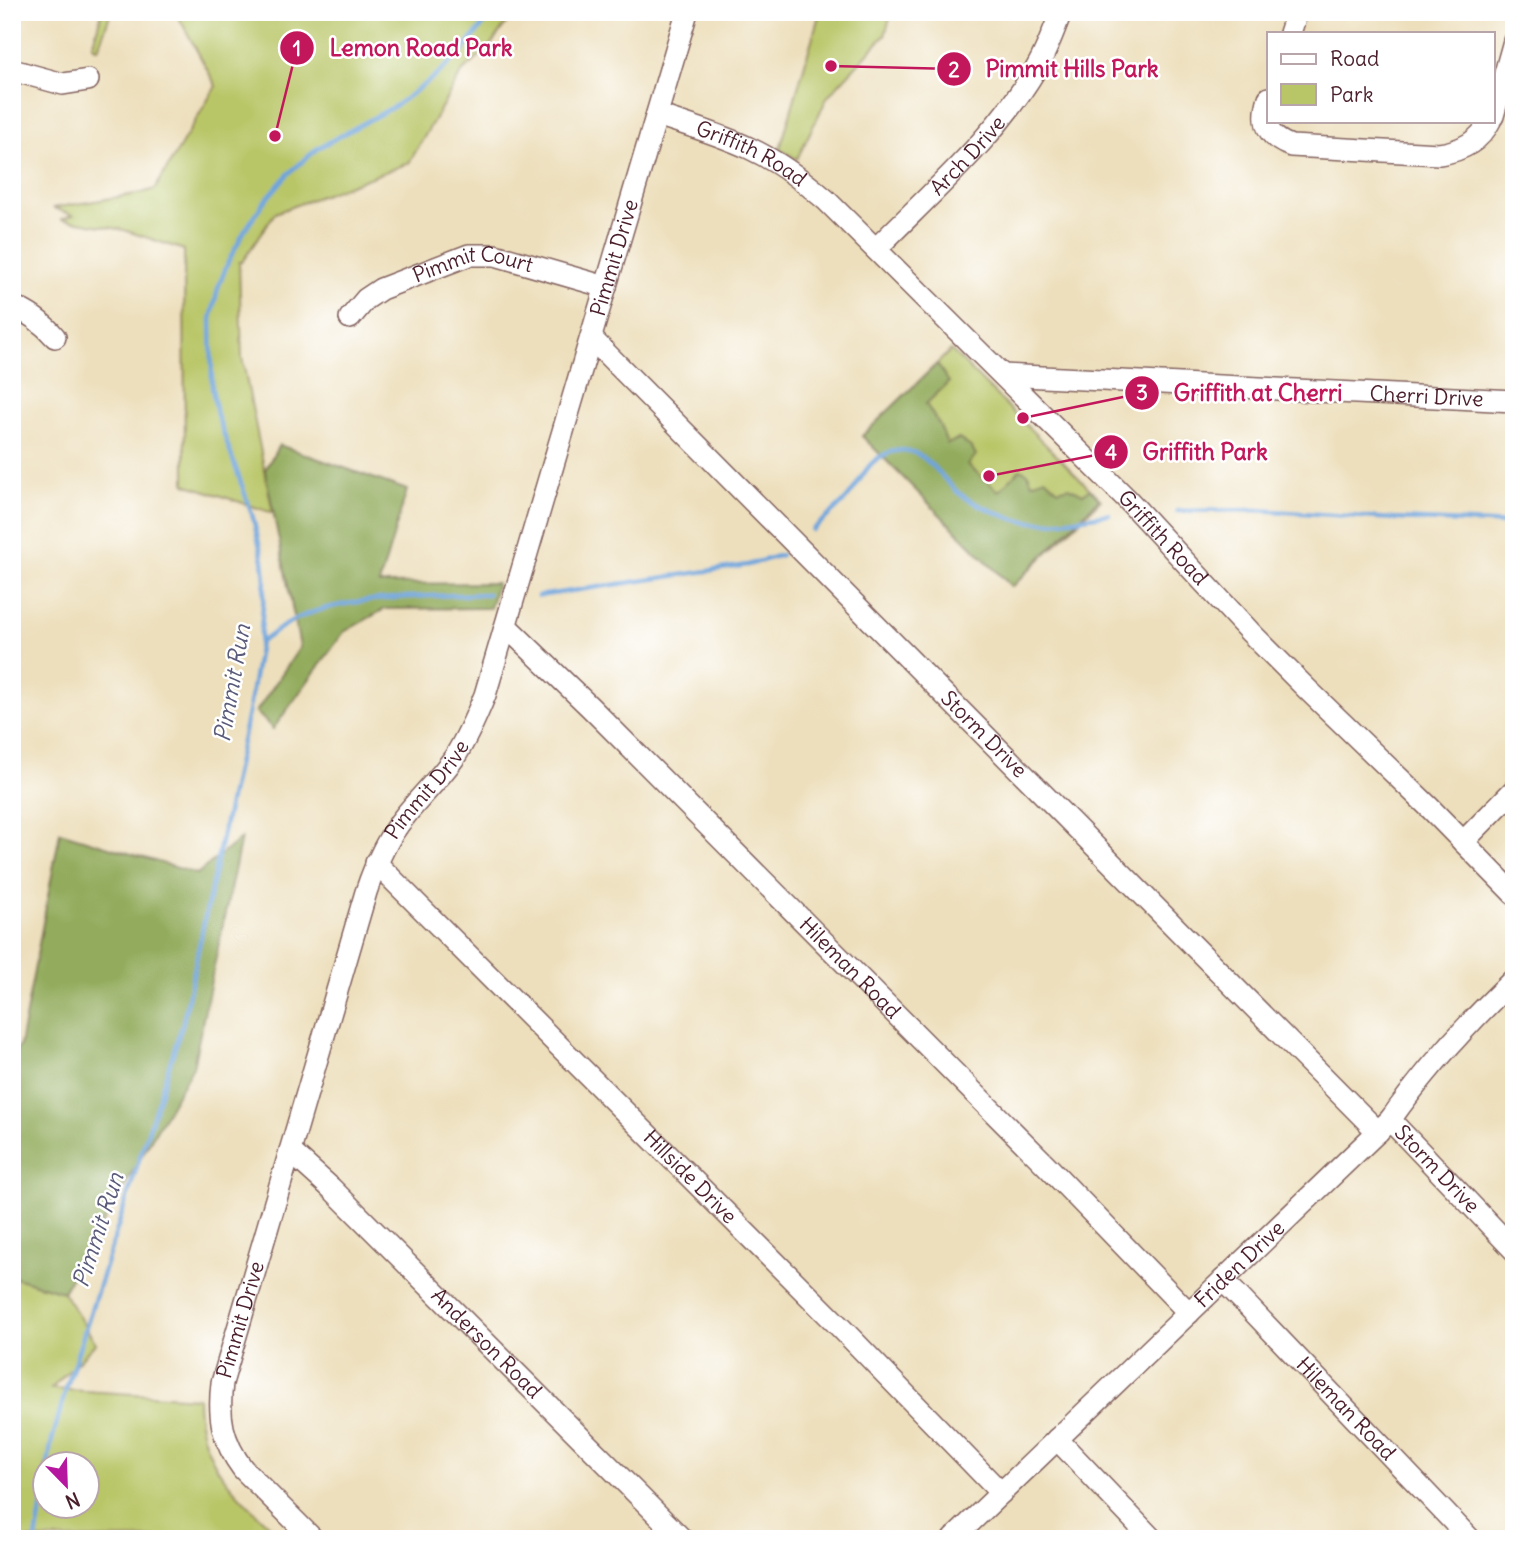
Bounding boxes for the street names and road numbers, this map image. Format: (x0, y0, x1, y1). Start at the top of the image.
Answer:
street label: Arch Drive (924, 110, 1011, 201)
street label: Griffith Road (693, 114, 812, 192)
street label: Pimmit Drive (584, 196, 644, 319)
street label: Pimmit Court (409, 241, 536, 289)
street label: Cherri Drive (1369, 380, 1484, 412)
street label: Griffith Road (1112, 484, 1214, 591)
street label: Storm Drive (935, 685, 1033, 783)
street label: Pimmit Drive (378, 735, 475, 844)
street label: Hileman Road (794, 911, 907, 1024)
street label: Storm Drive (1389, 1119, 1486, 1219)
street label: Hillside Drive (638, 1124, 743, 1229)
street label: Friden Drive (1188, 1214, 1290, 1313)
street label: Pimmit Drive (210, 1258, 270, 1381)
street label: Anderson Road (426, 1282, 548, 1404)
street label: Hileman Road (1291, 1351, 1402, 1466)

